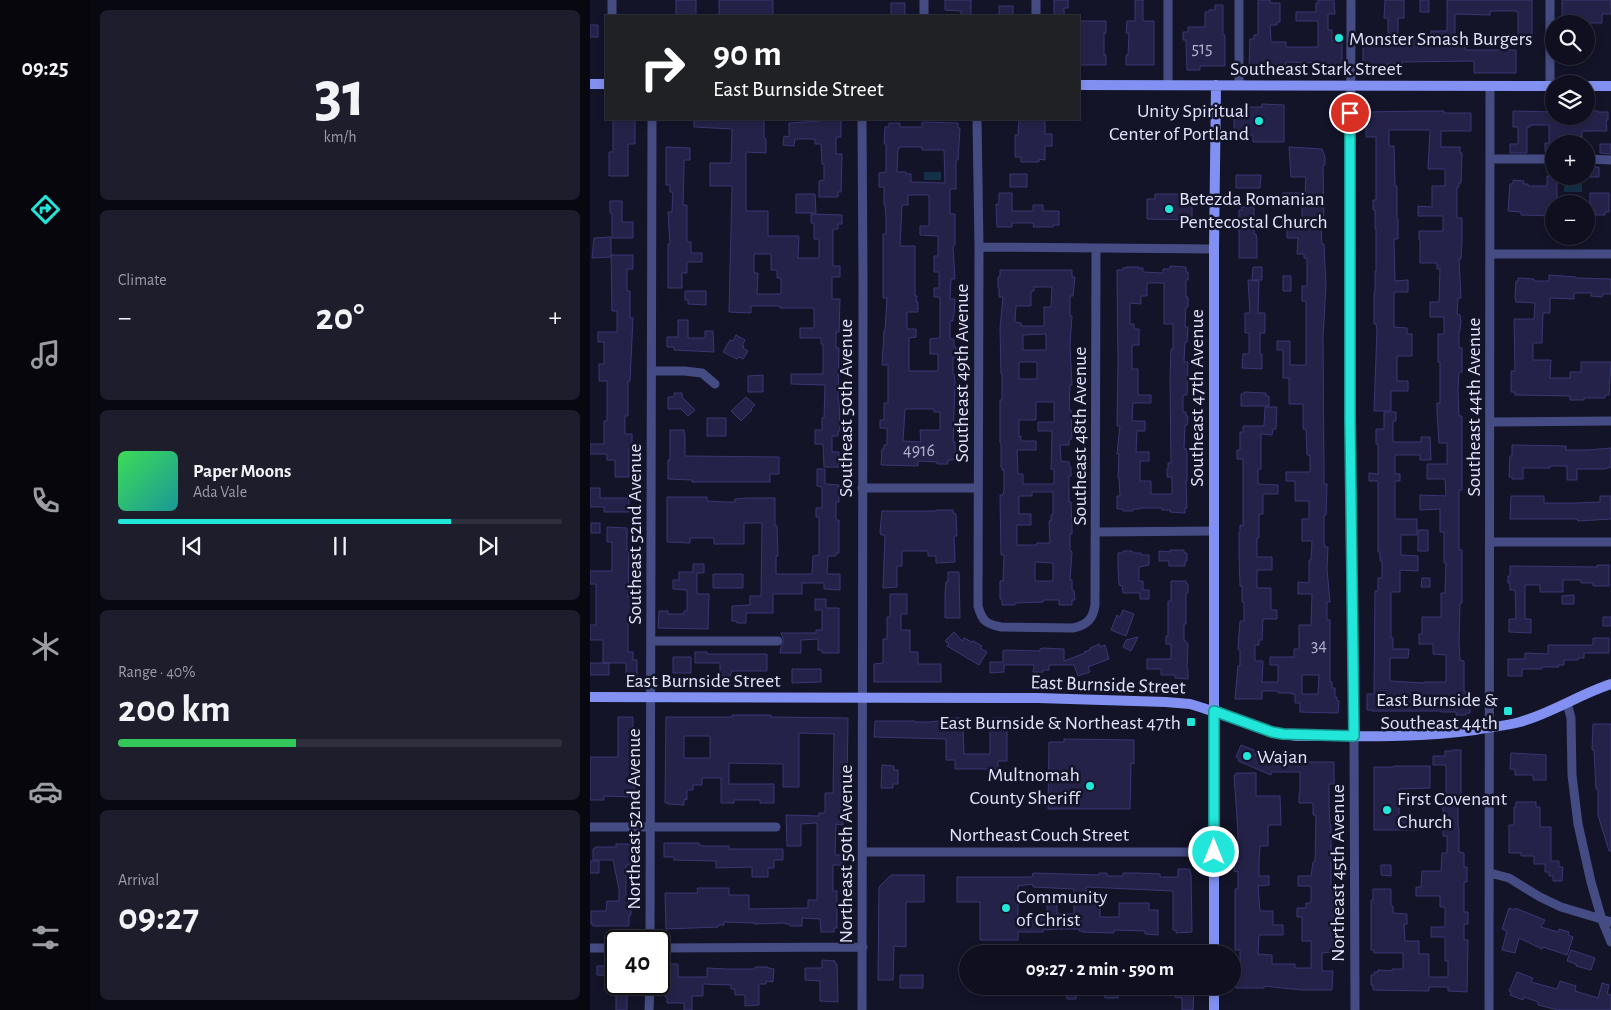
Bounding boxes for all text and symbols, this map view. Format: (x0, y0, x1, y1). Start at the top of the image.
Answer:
map controls (1545, 15, 1595, 245)
button: search (1545, 15, 1595, 65)
place label: Monster Smash Burgers (1349, 29, 1532, 49)
marker: Monster Smash Burgers (1333, 32, 1345, 44)
icon: right (630, 35, 695, 100)
text: 90 m (713, 37, 782, 72)
house number: 515 (1191, 40, 1213, 58)
text: 09:25 (22, 57, 69, 79)
street label: Southeast Stark Street (1230, 59, 1403, 79)
text: 31 (314, 63, 366, 128)
button: layers (1545, 75, 1595, 125)
text: East Burnside Street (713, 78, 884, 100)
pin (1329, 92, 1371, 134)
icon: arrive (1336, 99, 1364, 127)
place label: Unity Spiritual Center of Portland (1109, 101, 1249, 144)
marker: Unity Spiritual Center of Portland (1253, 115, 1265, 127)
text: km/h (323, 129, 357, 145)
button: + (1545, 135, 1595, 185)
place label: Betezda Romanian Pentecostal Church (1179, 189, 1328, 232)
icon: directions (28, 192, 63, 227)
button: − (1545, 195, 1595, 245)
marker: Betezda Romanian Pentecostal Church (1163, 203, 1175, 215)
text: Climate (118, 272, 167, 288)
street label: Southeast 49th Avenue (952, 284, 972, 462)
text: 20° (316, 299, 364, 337)
text: − (118, 304, 131, 332)
text: + (549, 304, 562, 332)
street label: Southeast 47th Avenue (1187, 309, 1207, 487)
street label: Southeast 44th Avenue (1464, 318, 1484, 497)
street label: Southeast 50th Avenue (836, 319, 856, 497)
icon: music (28, 337, 63, 372)
street label: Southeast 48th Avenue (1070, 347, 1090, 525)
house number: 4916 (903, 442, 935, 460)
street label: Southeast 52nd Avenue (625, 443, 645, 625)
text: Paper Moons (193, 462, 291, 481)
icon: phone (28, 483, 63, 518)
text: Ada Vale (193, 484, 247, 500)
icon: previous (178, 532, 206, 560)
icon: pause (326, 532, 354, 560)
icon: next (474, 532, 502, 560)
icon: climate (28, 629, 63, 664)
house number: 34 (1311, 637, 1327, 655)
text: Range · 40% (118, 664, 196, 680)
street label: East Burnside Street (625, 671, 781, 691)
street label: East Burnside Street (1030, 672, 1187, 698)
place label: East Burnside & Southeast 44th (1376, 690, 1498, 733)
text: 200 km (118, 691, 231, 729)
marker: East Burnside & Southeast 44th (1502, 705, 1514, 717)
place label: East Burnside & Northeast 47th (939, 713, 1181, 733)
marker: East Burnside & Northeast 47th (1185, 716, 1197, 728)
street label: Northeast 52nd Avenue (624, 728, 644, 910)
place label: Wajan (1257, 747, 1308, 767)
marker: Wajan (1241, 750, 1253, 762)
street label: Northeast 50th Avenue (836, 765, 856, 943)
place label: Multnomah County Sheriff (969, 765, 1081, 808)
icon: car (28, 774, 63, 809)
marker: Multnomah County Sheriff (1084, 780, 1096, 792)
street label: Northeast 45th Avenue (1328, 784, 1348, 962)
place label: First Covenant Church (1397, 789, 1508, 832)
marker: First Covenant Church (1381, 804, 1393, 816)
street label: Northeast Couch Street (949, 825, 1130, 845)
position arrow (1187, 825, 1239, 877)
text: Arrival (118, 872, 159, 888)
place label: Community of Christ (1016, 887, 1108, 930)
text: 09:27 (118, 899, 199, 937)
marker: Community of Christ (1000, 902, 1012, 914)
icon: filters (28, 920, 63, 955)
speed limit sign: 40 (605, 930, 670, 995)
text: 09:27 · 2 min · 590 m (1026, 960, 1174, 979)

